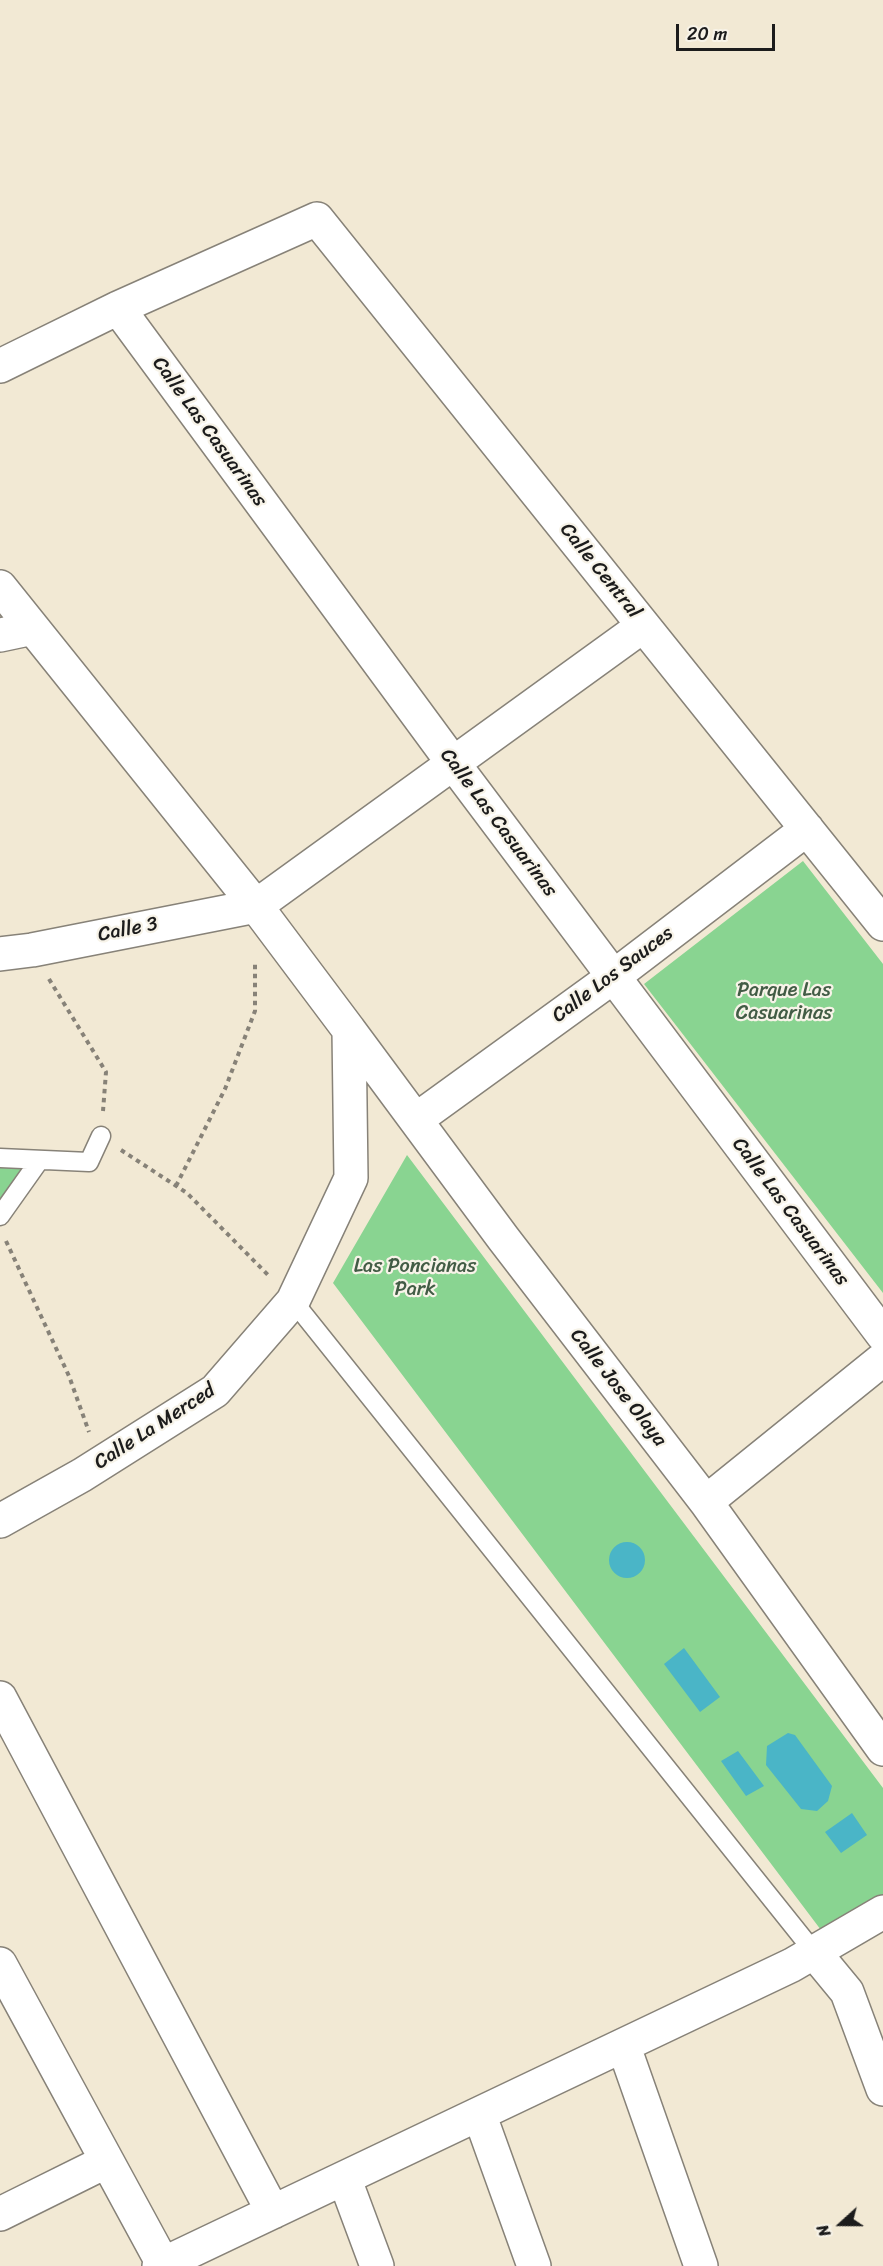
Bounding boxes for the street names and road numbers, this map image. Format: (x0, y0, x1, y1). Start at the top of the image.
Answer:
street label: Calle Las Casuarinas (147, 352, 271, 512)
street label: Calle Central (554, 519, 646, 623)
street label: Calle Las Casuarinas (434, 744, 562, 902)
street label: Calle 3 (96, 912, 160, 948)
street label: Calle Los Sauces (548, 922, 678, 1028)
street label: Calle Las Casuarinas (726, 1133, 854, 1291)
street label: Calle Jose Olaya (565, 1324, 671, 1452)
street label: Calle La Merced (90, 1379, 220, 1475)

